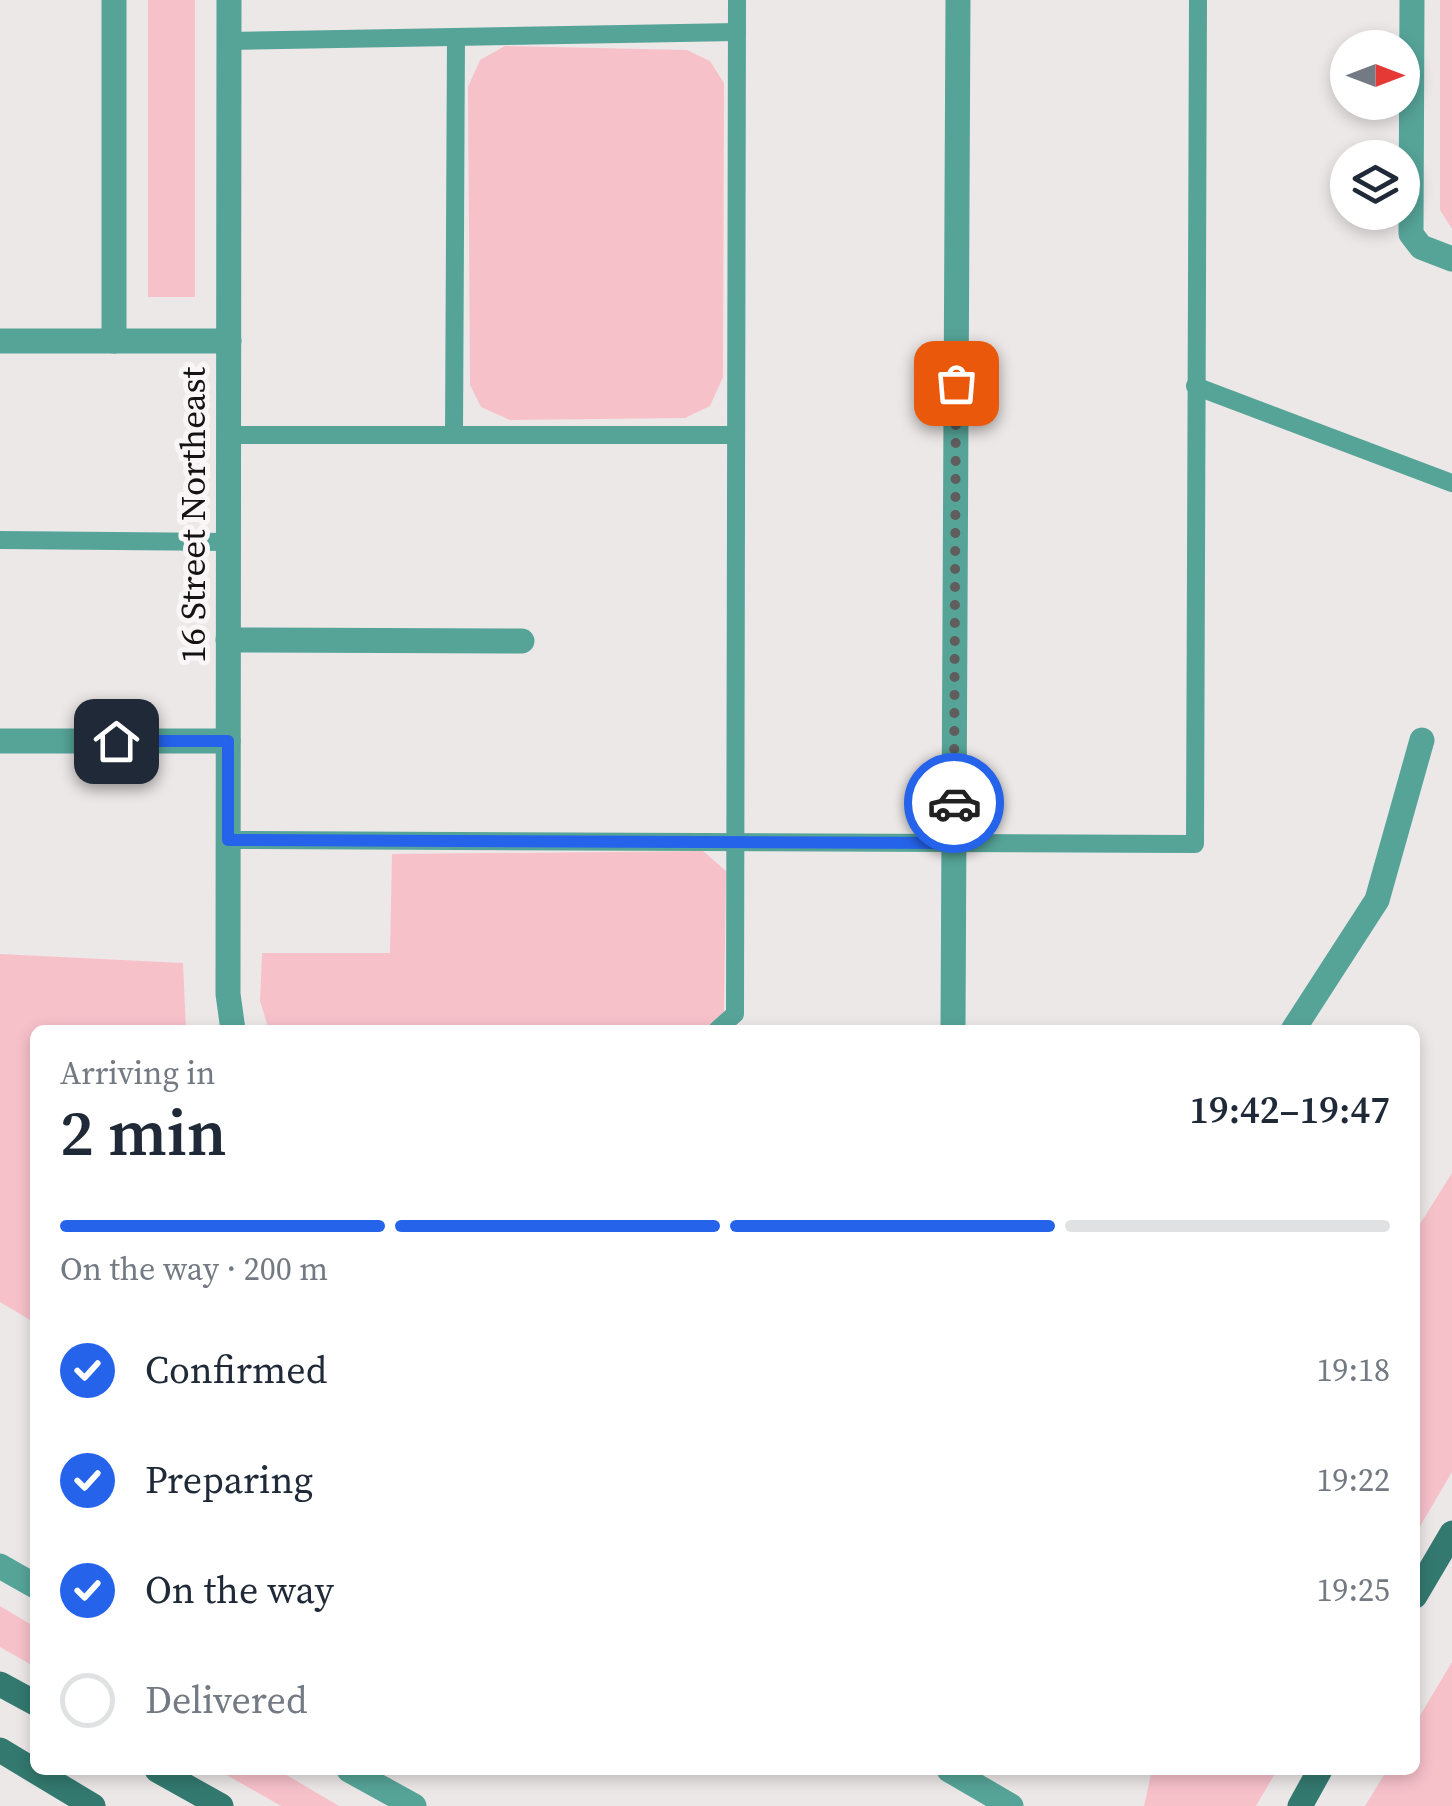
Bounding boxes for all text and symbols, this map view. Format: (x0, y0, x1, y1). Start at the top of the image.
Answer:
north arrow (1330, 30, 1420, 120)
map controls (1330, 30, 1420, 230)
button: layers (1330, 140, 1420, 230)
pin (914, 341, 999, 426)
icon: bag (929, 356, 984, 411)
street label: 16 Street Northeast (169, 366, 217, 663)
pin (74, 699, 159, 784)
icon: home (89, 714, 144, 769)
courier (904, 753, 1004, 853)
icon: car (927, 776, 982, 831)
text: Arriving in (60, 1051, 215, 1095)
text: 19:42–19:47 (1189, 1084, 1390, 1136)
text: 2 min (60, 1088, 227, 1177)
text: On the way · 200 m (60, 1247, 328, 1291)
icon: check (60, 1343, 115, 1398)
text: Confirmed (145, 1344, 327, 1396)
text: 19:18 (1316, 1348, 1390, 1392)
icon: check (60, 1453, 115, 1508)
text: Preparing (145, 1454, 313, 1506)
text: 19:22 (1316, 1458, 1390, 1502)
icon: check (60, 1563, 115, 1618)
text: On the way (145, 1564, 334, 1616)
text: 19:25 (1316, 1568, 1390, 1612)
text: Delivered (145, 1674, 308, 1726)

